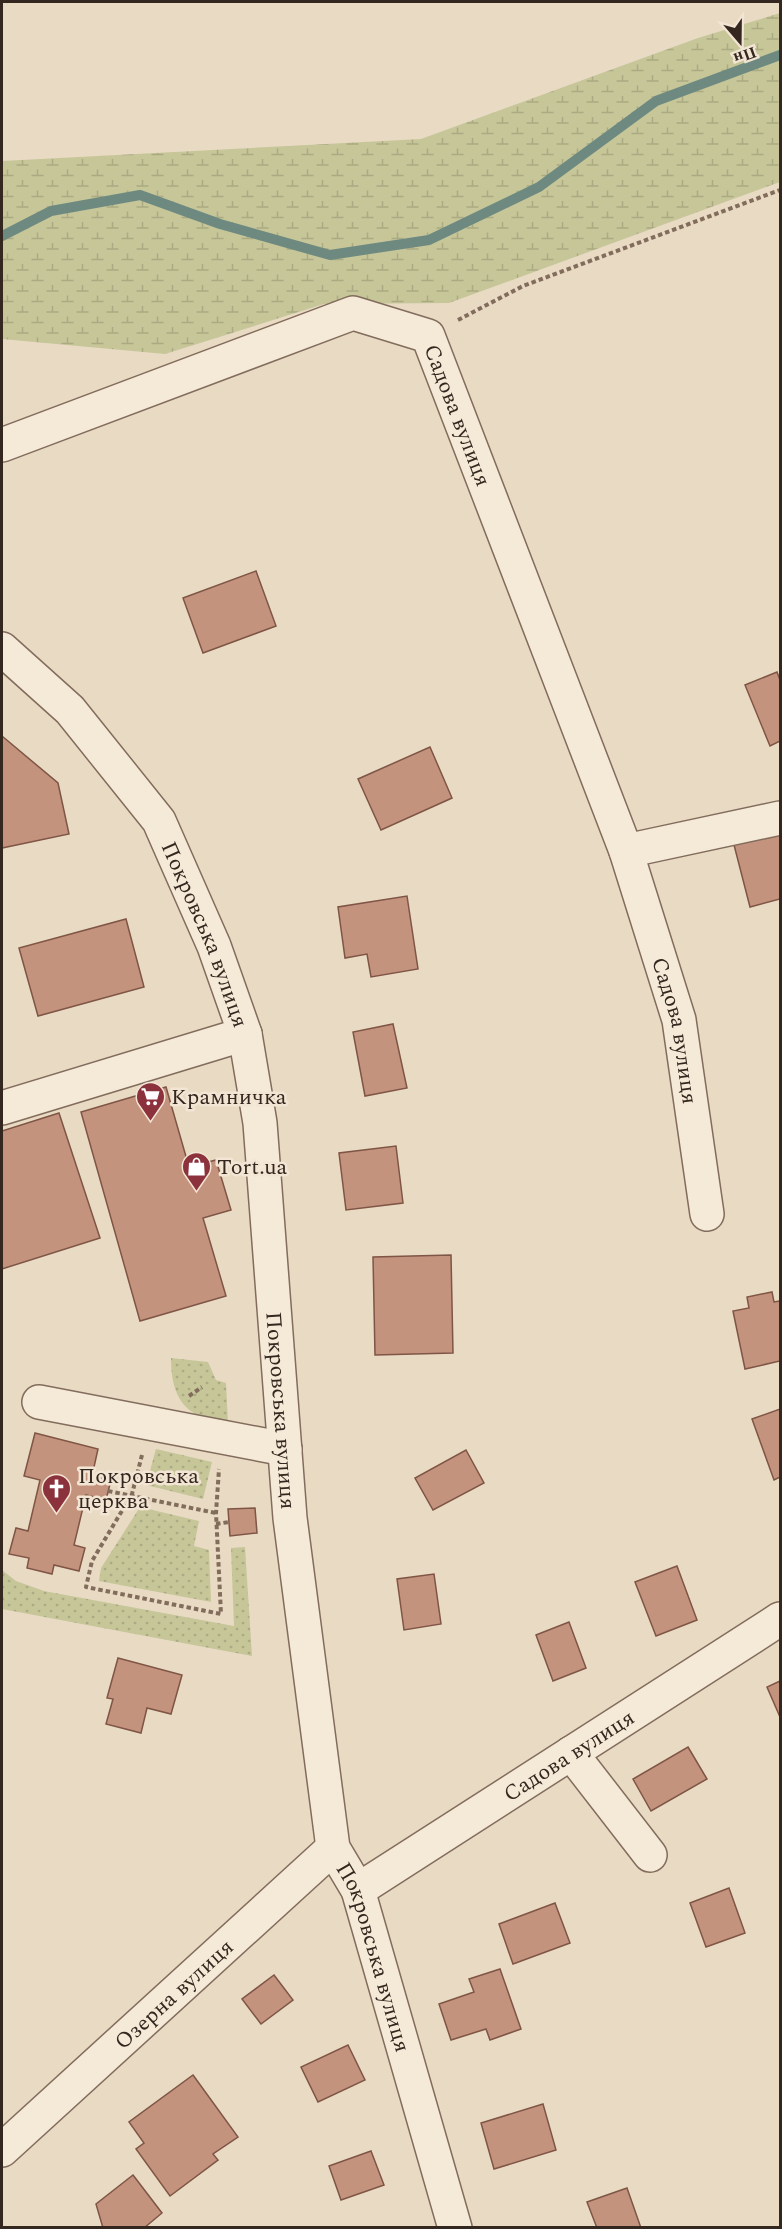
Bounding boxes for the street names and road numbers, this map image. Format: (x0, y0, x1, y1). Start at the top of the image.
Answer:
street label: Садова вулиця (415, 340, 499, 491)
street label: Покровська вулиця (152, 836, 256, 1032)
street label: Садова вулиця (642, 953, 706, 1106)
street label: Покровська вулиця (256, 1310, 304, 1511)
street label: Садова вулиця (497, 1702, 641, 1811)
street label: Покровська вулиця (327, 1856, 419, 2056)
street label: Озерна вулиця (107, 1931, 242, 2058)

